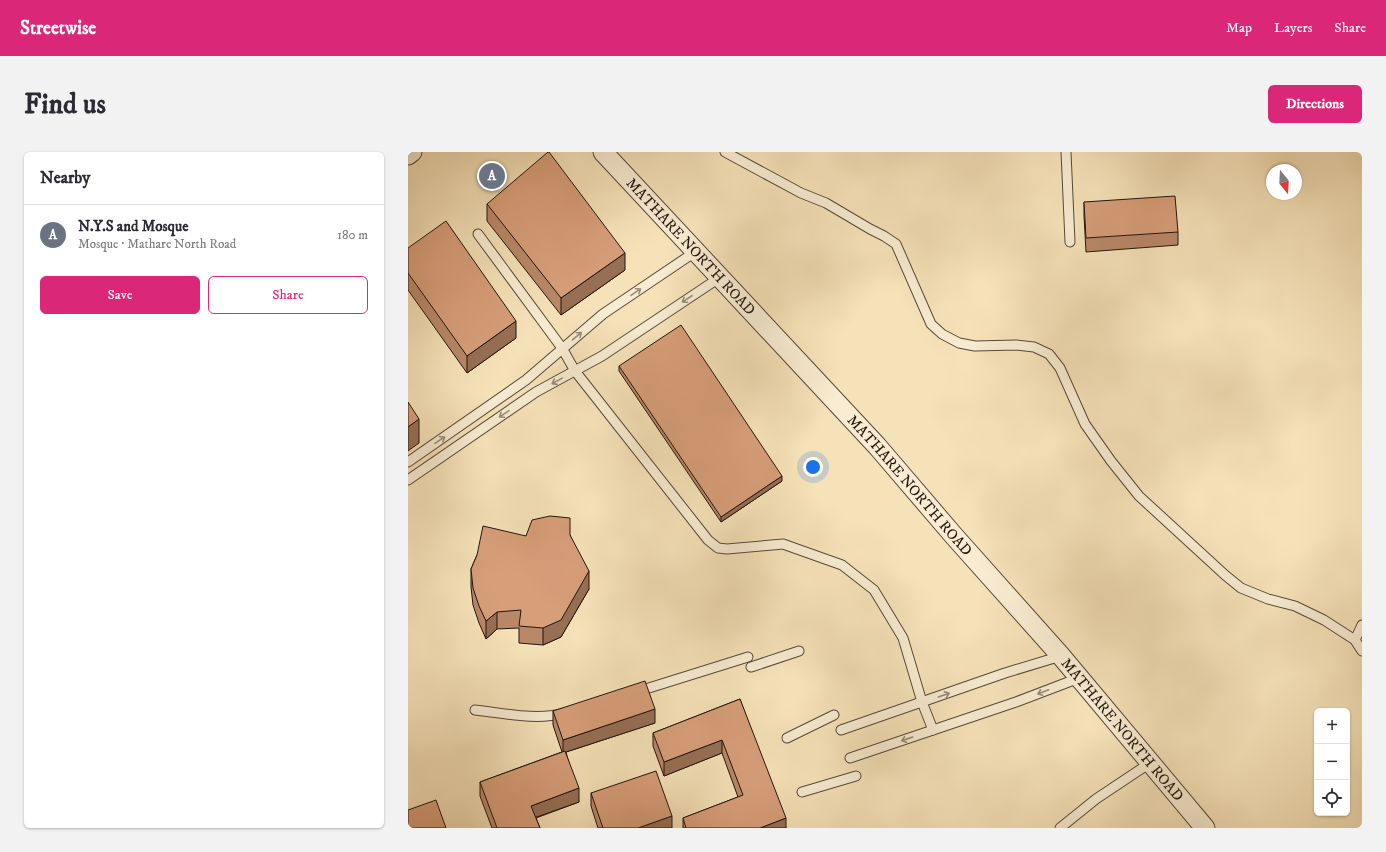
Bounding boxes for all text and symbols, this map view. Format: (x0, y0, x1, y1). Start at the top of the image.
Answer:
text: Streetwise (20, 17, 96, 40)
text: Map (1226, 19, 1252, 37)
text: Layers (1274, 19, 1312, 37)
text: Share (1334, 19, 1366, 37)
button: Directions (1268, 85, 1362, 123)
text: Find us (24, 87, 106, 122)
pin: A (479, 161, 505, 191)
north arrow (1266, 164, 1302, 200)
text: Nearby (40, 167, 90, 189)
street label: MATHARE NORTH ROAD (622, 174, 760, 319)
text: N.Y.S and Mosque (78, 217, 188, 236)
text: A (49, 227, 57, 243)
text: 180 m (337, 227, 368, 243)
text: Mosque · Mathare North Road (78, 236, 236, 252)
button: Save (40, 276, 200, 314)
button: Share (208, 276, 368, 314)
one-way arrow (630, 288, 641, 296)
one-way arrow (681, 295, 692, 303)
one-way arrow (572, 331, 582, 340)
one-way arrow (551, 377, 563, 385)
one-way arrow (499, 410, 510, 418)
street label: MATHARE NORTH ROAD (843, 411, 977, 560)
one-way arrow (434, 436, 445, 444)
your location (803, 457, 823, 477)
street label: MATHARE NORTH ROAD (1057, 654, 1188, 805)
one-way arrow (1037, 689, 1049, 697)
one-way arrow (937, 690, 949, 698)
map controls (1314, 708, 1350, 816)
button: + (1314, 708, 1350, 744)
one-way arrow (900, 736, 913, 743)
button: − (1314, 744, 1350, 780)
button: locate (1314, 780, 1350, 816)

